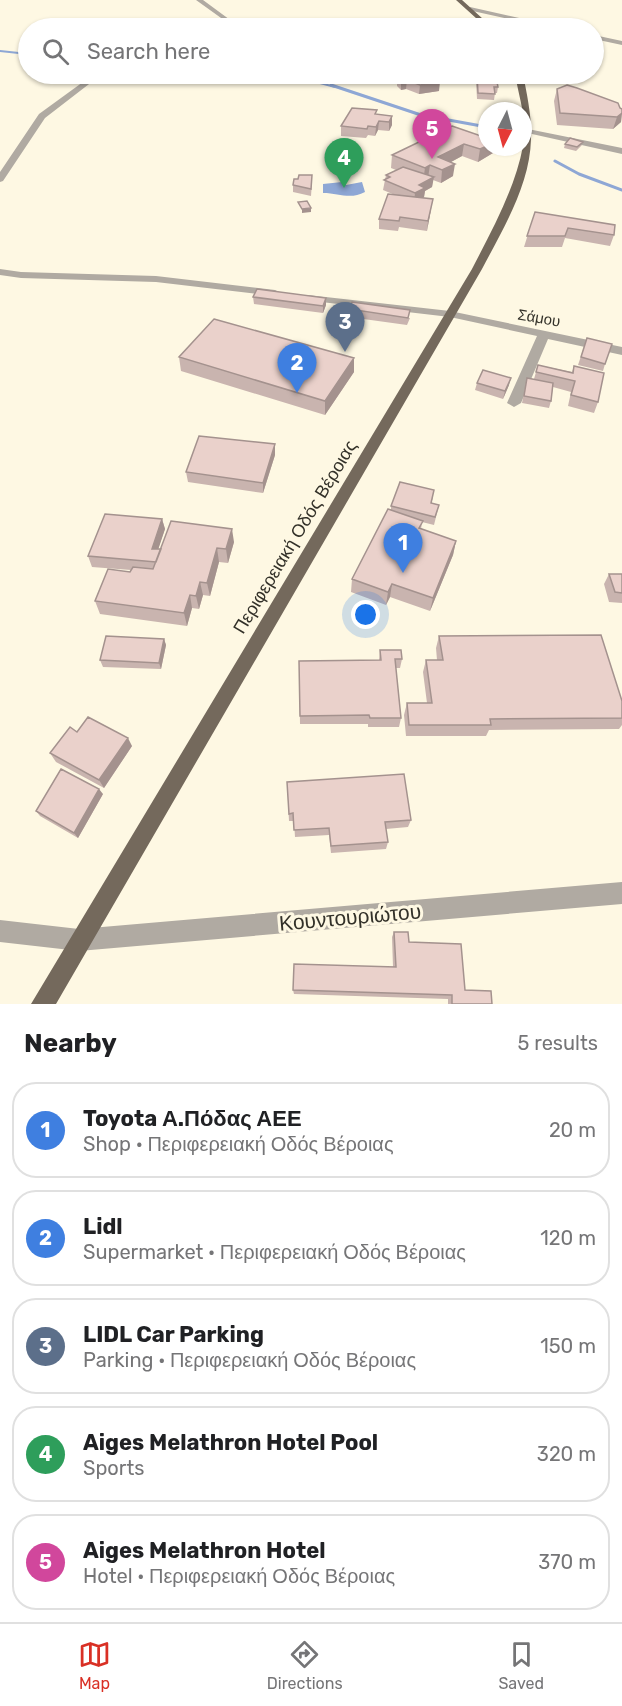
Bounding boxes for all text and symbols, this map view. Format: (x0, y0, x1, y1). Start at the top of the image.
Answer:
search box (18, 18, 604, 84)
icon: search (39, 35, 72, 68)
text: Search here (87, 38, 210, 65)
north arrow (478, 102, 532, 156)
pin: 5 (412, 110, 452, 159)
pin: 4 (324, 138, 364, 188)
pin: 3 (326, 302, 364, 352)
street label: Σάμου (516, 305, 562, 331)
pin: 2 (278, 344, 316, 393)
street label: Περιφερειακή Οδός Βέροιας (229, 436, 362, 638)
pin: 1 (384, 524, 422, 573)
your location (351, 600, 380, 629)
street label: Κουντουριώτου (278, 898, 422, 936)
text: Nearby (24, 1028, 117, 1059)
text: 5 results (517, 1031, 598, 1055)
text: Toyota Α.Πόδας ΑΕΕ (83, 1105, 302, 1132)
text: 1 (41, 1118, 50, 1142)
text: 20 m (549, 1118, 596, 1142)
text: Shop · Περιφερειακή Οδός Βέροιας (83, 1132, 394, 1156)
text: Lidl (83, 1213, 123, 1240)
text: 2 (39, 1226, 52, 1250)
text: 120 m (540, 1226, 596, 1250)
text: Supermarket · Περιφερειακή Οδός Βέροιας (83, 1240, 466, 1264)
text: LIDL Car Parking (83, 1321, 264, 1348)
text: 3 (39, 1334, 52, 1358)
text: 150 m (540, 1334, 596, 1358)
text: Parking · Περιφερειακή Οδός Βέροιας (83, 1348, 416, 1372)
text: Aiges Melathron Hotel Pool (83, 1429, 378, 1456)
text: 4 (39, 1442, 52, 1466)
text: 320 m (537, 1442, 596, 1466)
text: Sports (83, 1456, 144, 1480)
text: Aiges Melathron Hotel (83, 1537, 326, 1564)
text: 5 (39, 1550, 52, 1574)
text: 370 m (538, 1550, 596, 1574)
text: Hotel · Περιφερειακή Οδός Βέροιας (83, 1564, 395, 1588)
tab: Map (78, 1638, 111, 1693)
tab: Directions (267, 1638, 343, 1693)
tab: Saved (498, 1638, 544, 1693)

